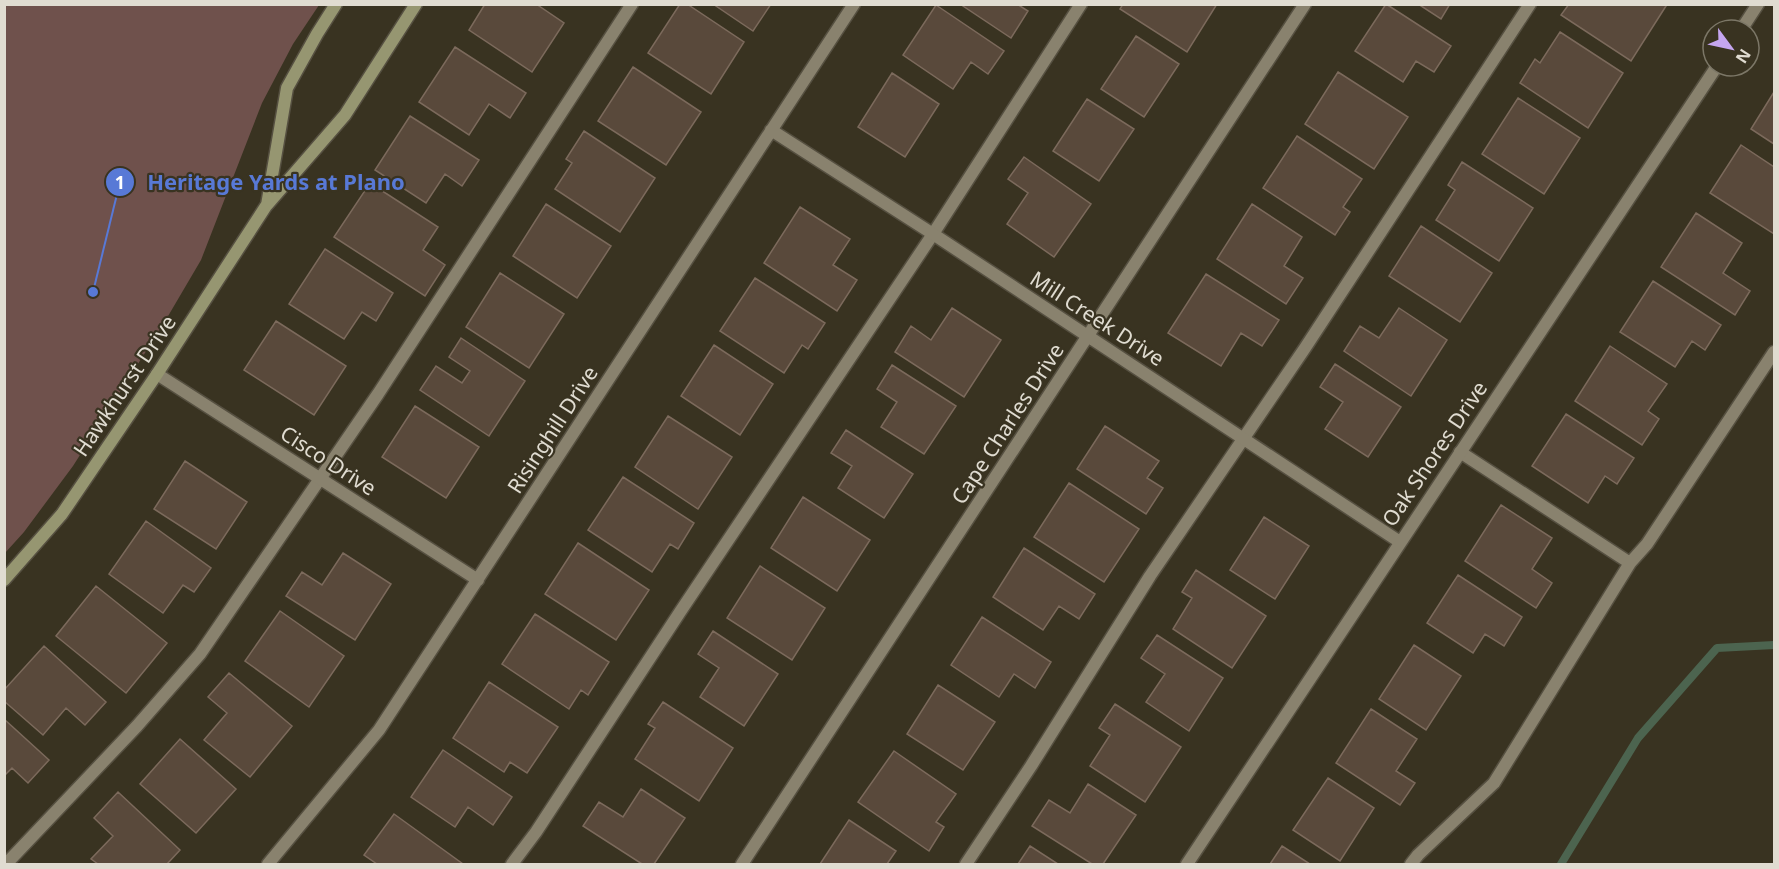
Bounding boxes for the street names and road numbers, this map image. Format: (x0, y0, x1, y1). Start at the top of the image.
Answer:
street label: Mill Creek Drive (1025, 264, 1170, 372)
street label: Hawkhurst Drive (67, 309, 182, 462)
street label: Cape Charles Drive (945, 338, 1070, 509)
street label: Risinghill Drive (501, 360, 604, 499)
street label: Oak Shores Drive (1375, 375, 1493, 532)
street label: Cisco Drive (275, 419, 382, 502)

